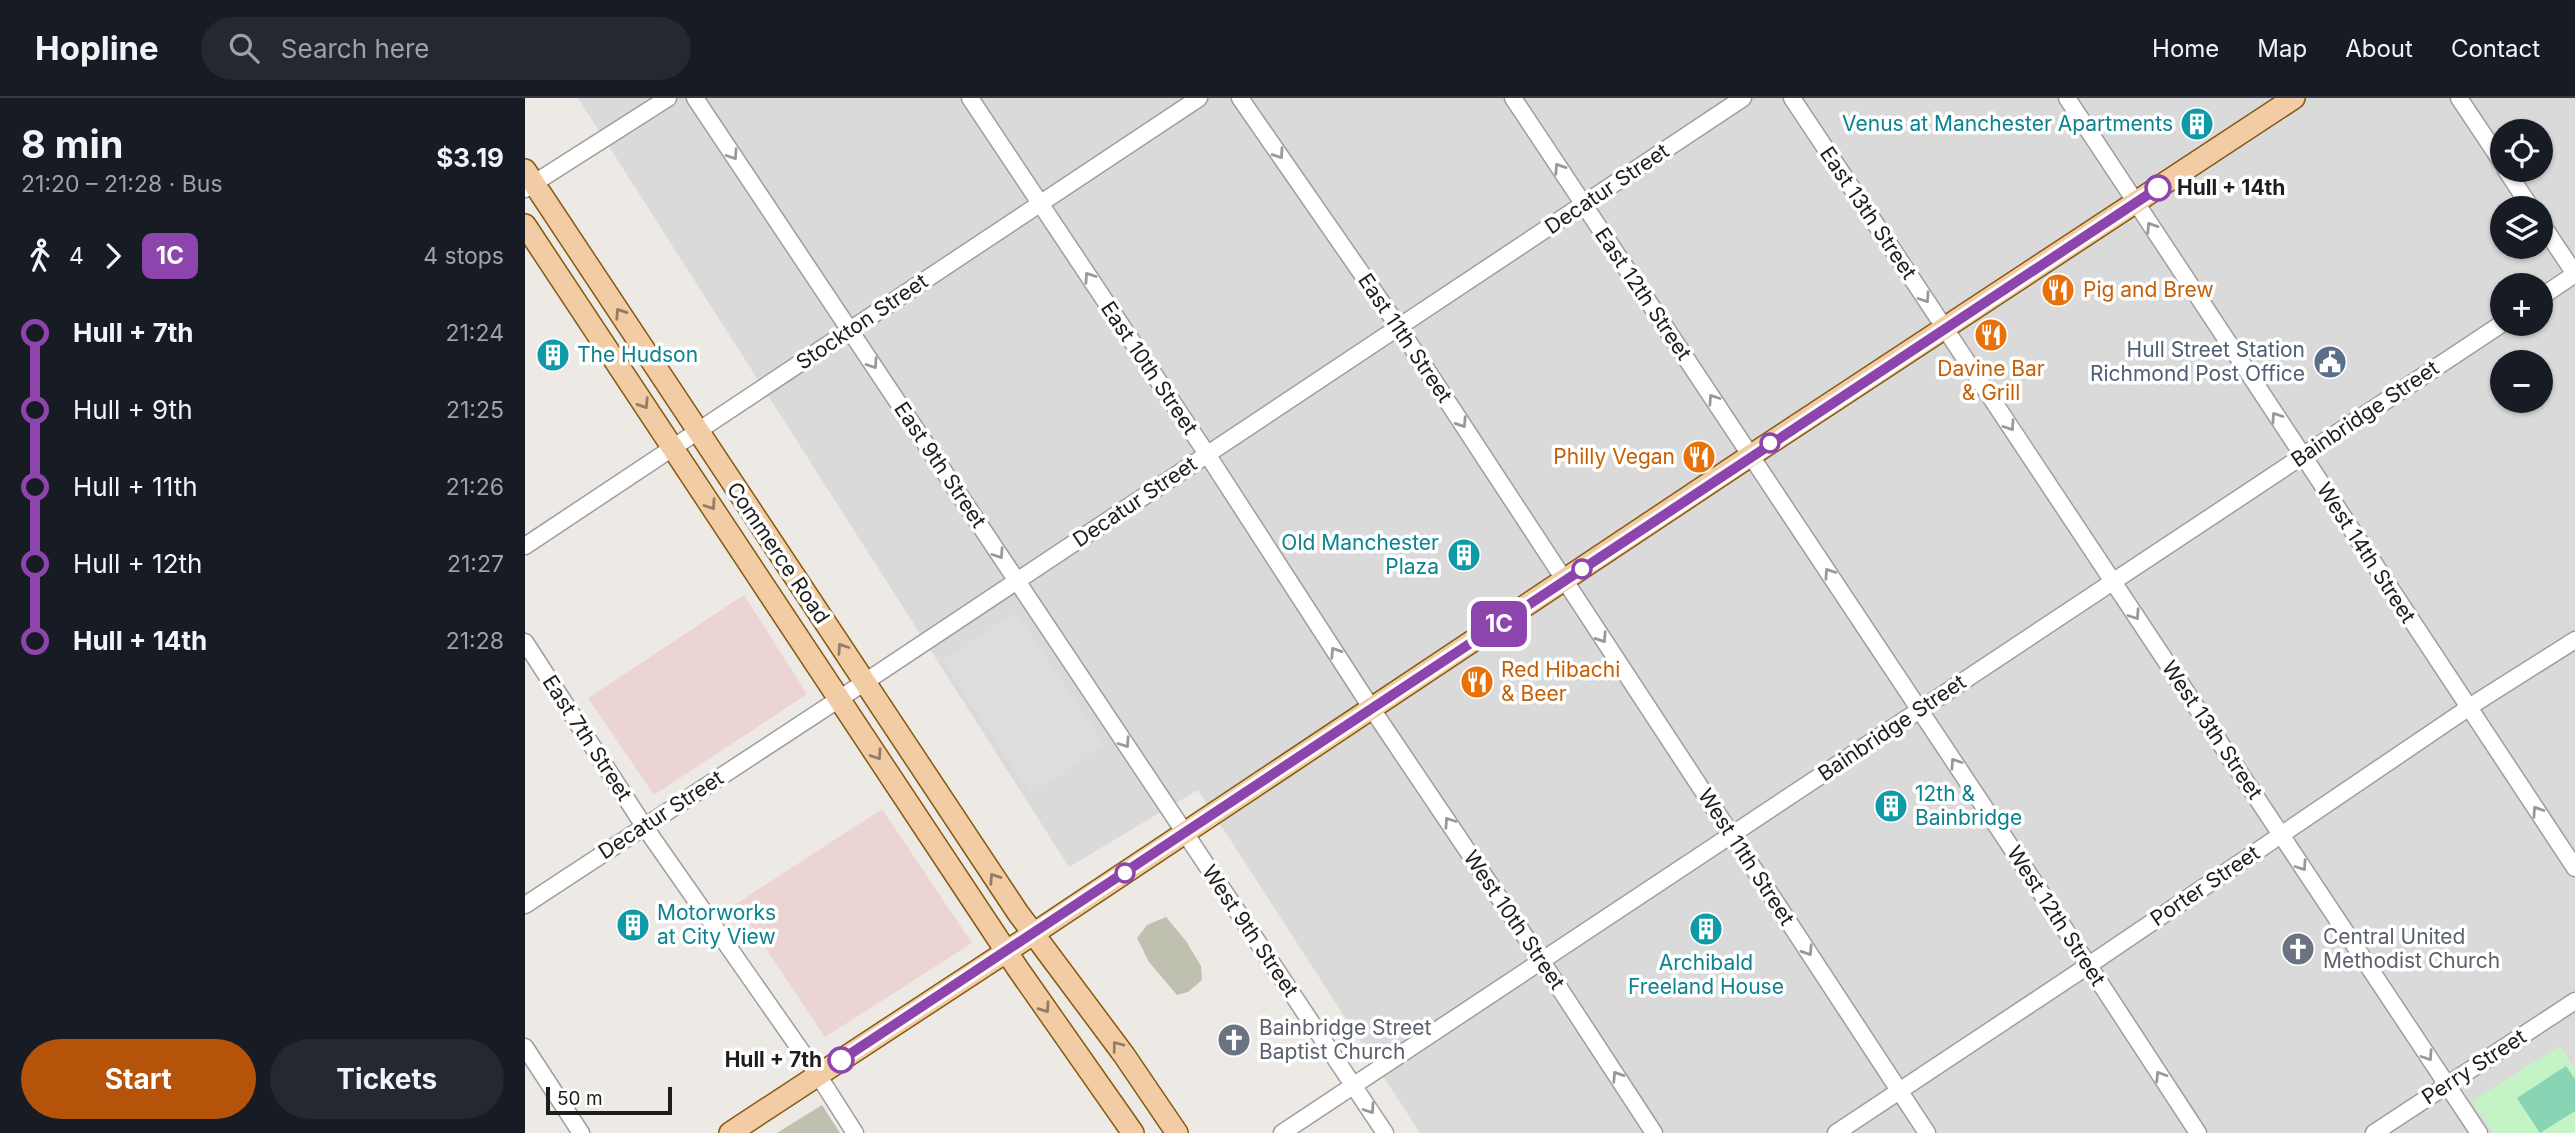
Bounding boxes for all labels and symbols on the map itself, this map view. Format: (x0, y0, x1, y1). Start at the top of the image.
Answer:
building icon: Venus at Manchester Apartments (2178, 105, 2216, 143)
place label: Venus at Manchester Apartments (1842, 111, 2173, 136)
street label: Decatur Street (1540, 138, 1673, 239)
street label: East 13th Street (1815, 142, 1922, 284)
one-way arrow (1271, 146, 1283, 159)
one-way arrow (725, 147, 738, 160)
one-way arrow (1555, 163, 1568, 176)
marker: Hull + 14th (2145, 175, 2171, 201)
place label: Hull + 14th (2177, 175, 2285, 200)
one-way arrow (2147, 222, 2159, 235)
street label: East 12th Street (1590, 223, 1697, 365)
street label: Stockton Street (791, 268, 932, 375)
street label: East 11th Street (1353, 269, 1458, 407)
restaurant icon: Pig and Brew (2039, 271, 2077, 309)
one-way arrow (1084, 272, 1097, 285)
place label: Pig and Brew (2083, 277, 2214, 302)
one-way arrow (1917, 290, 1930, 303)
street label: East 10th Street (1096, 297, 1203, 439)
one-way arrow (615, 308, 628, 321)
restaurant icon: Davine Bar & Grill (1972, 316, 2010, 354)
building icon: The Hudson (534, 336, 572, 374)
place label: Hull Street Station Richmond Post Office (2090, 337, 2305, 386)
place label: The Hudson (577, 342, 698, 367)
public building icon: Hull Street Station Richmond Post Office (2311, 343, 2349, 381)
street label: Bainbridge Street (2286, 355, 2443, 472)
place label: Davine Bar & Grill (1937, 356, 2045, 405)
one-way arrow (865, 357, 878, 370)
one-way arrow (1708, 394, 1721, 407)
one-way arrow (636, 397, 649, 410)
street label: East 9th Street (889, 397, 992, 532)
one-way arrow (2272, 412, 2285, 425)
one-way arrow (1454, 416, 1467, 429)
one-way arrow (2002, 418, 2015, 431)
unlabelled marker (1760, 433, 1780, 453)
restaurant icon: Philly Vegan (1680, 438, 1718, 476)
place label: Philly Vegan (1553, 444, 1675, 469)
street label: Decatur Street (1068, 451, 1201, 552)
street label: Commerce Road (722, 477, 835, 628)
street label: West 14th Street (2312, 478, 2421, 628)
one-way arrow (702, 497, 715, 510)
place label: Old Manchester Plaza (1281, 530, 1439, 579)
building icon: Old Manchester Plaza (1445, 536, 1483, 574)
one-way arrow (991, 546, 1003, 559)
unlabelled marker (1572, 559, 1592, 579)
one-way arrow (1825, 568, 1837, 581)
line badge: 1C (1467, 601, 1531, 647)
one-way arrow (2127, 607, 2140, 620)
one-way arrow (1594, 631, 1607, 644)
one-way arrow (837, 642, 850, 655)
one-way arrow (1330, 646, 1343, 659)
street label: West 13th Street (2157, 656, 2268, 804)
place label: Red Hibachi & Beer (1501, 657, 1620, 706)
restaurant icon: Red Hibachi & Beer (1458, 663, 1496, 701)
street label: Bainbridge Street (1813, 669, 1970, 786)
street label: East 7th Street (538, 670, 637, 805)
one-way arrow (1117, 736, 1130, 749)
one-way arrow (868, 748, 881, 761)
one-way arrow (1950, 758, 1963, 771)
street label: Decatur Street (594, 765, 728, 864)
place label: 12th & Bainbridge (1915, 781, 2022, 830)
street label: West 11th Street (1693, 784, 1800, 930)
building icon: 12th & Bainbridge (1872, 787, 1910, 825)
one-way arrow (2533, 805, 2546, 818)
one-way arrow (1444, 817, 1457, 830)
street label: Porter Street (2145, 840, 2264, 931)
street label: West 12th Street (2002, 841, 2111, 990)
street label: West 10th Street (1459, 845, 1570, 994)
one-way arrow (2294, 858, 2306, 871)
street label: West 9th Street (1197, 860, 1304, 1001)
unlabelled marker (1115, 863, 1135, 883)
one-way arrow (990, 873, 1003, 886)
place label: Motorworks at City View (657, 900, 776, 949)
building icon: Motorworks at City View (614, 906, 652, 944)
building icon: Archibald Freeland House (1687, 910, 1725, 948)
place label: Central United Methodist Church (2323, 924, 2500, 973)
church icon: Central United Methodist Church (2279, 930, 2317, 968)
one-way arrow (1799, 944, 1812, 957)
place label: Archibald Freeland House (1628, 950, 1784, 999)
one-way arrow (1037, 1000, 1049, 1013)
place label: Bainbridge Street Baptist Church (1259, 1015, 1431, 1064)
church icon: Bainbridge Street Baptist Church (1215, 1021, 1253, 1059)
street label: Perry Street (2417, 1024, 2531, 1109)
one-way arrow (1113, 1041, 1125, 1053)
place label: Hull + 7th (725, 1047, 822, 1072)
marker: Hull + 7th (828, 1047, 854, 1073)
one-way arrow (2419, 1048, 2432, 1061)
one-way arrow (2156, 1070, 2169, 1083)
one-way arrow (1613, 1071, 1625, 1084)
scale bar (546, 1084, 672, 1116)
one-way arrow (1361, 1101, 1374, 1114)

